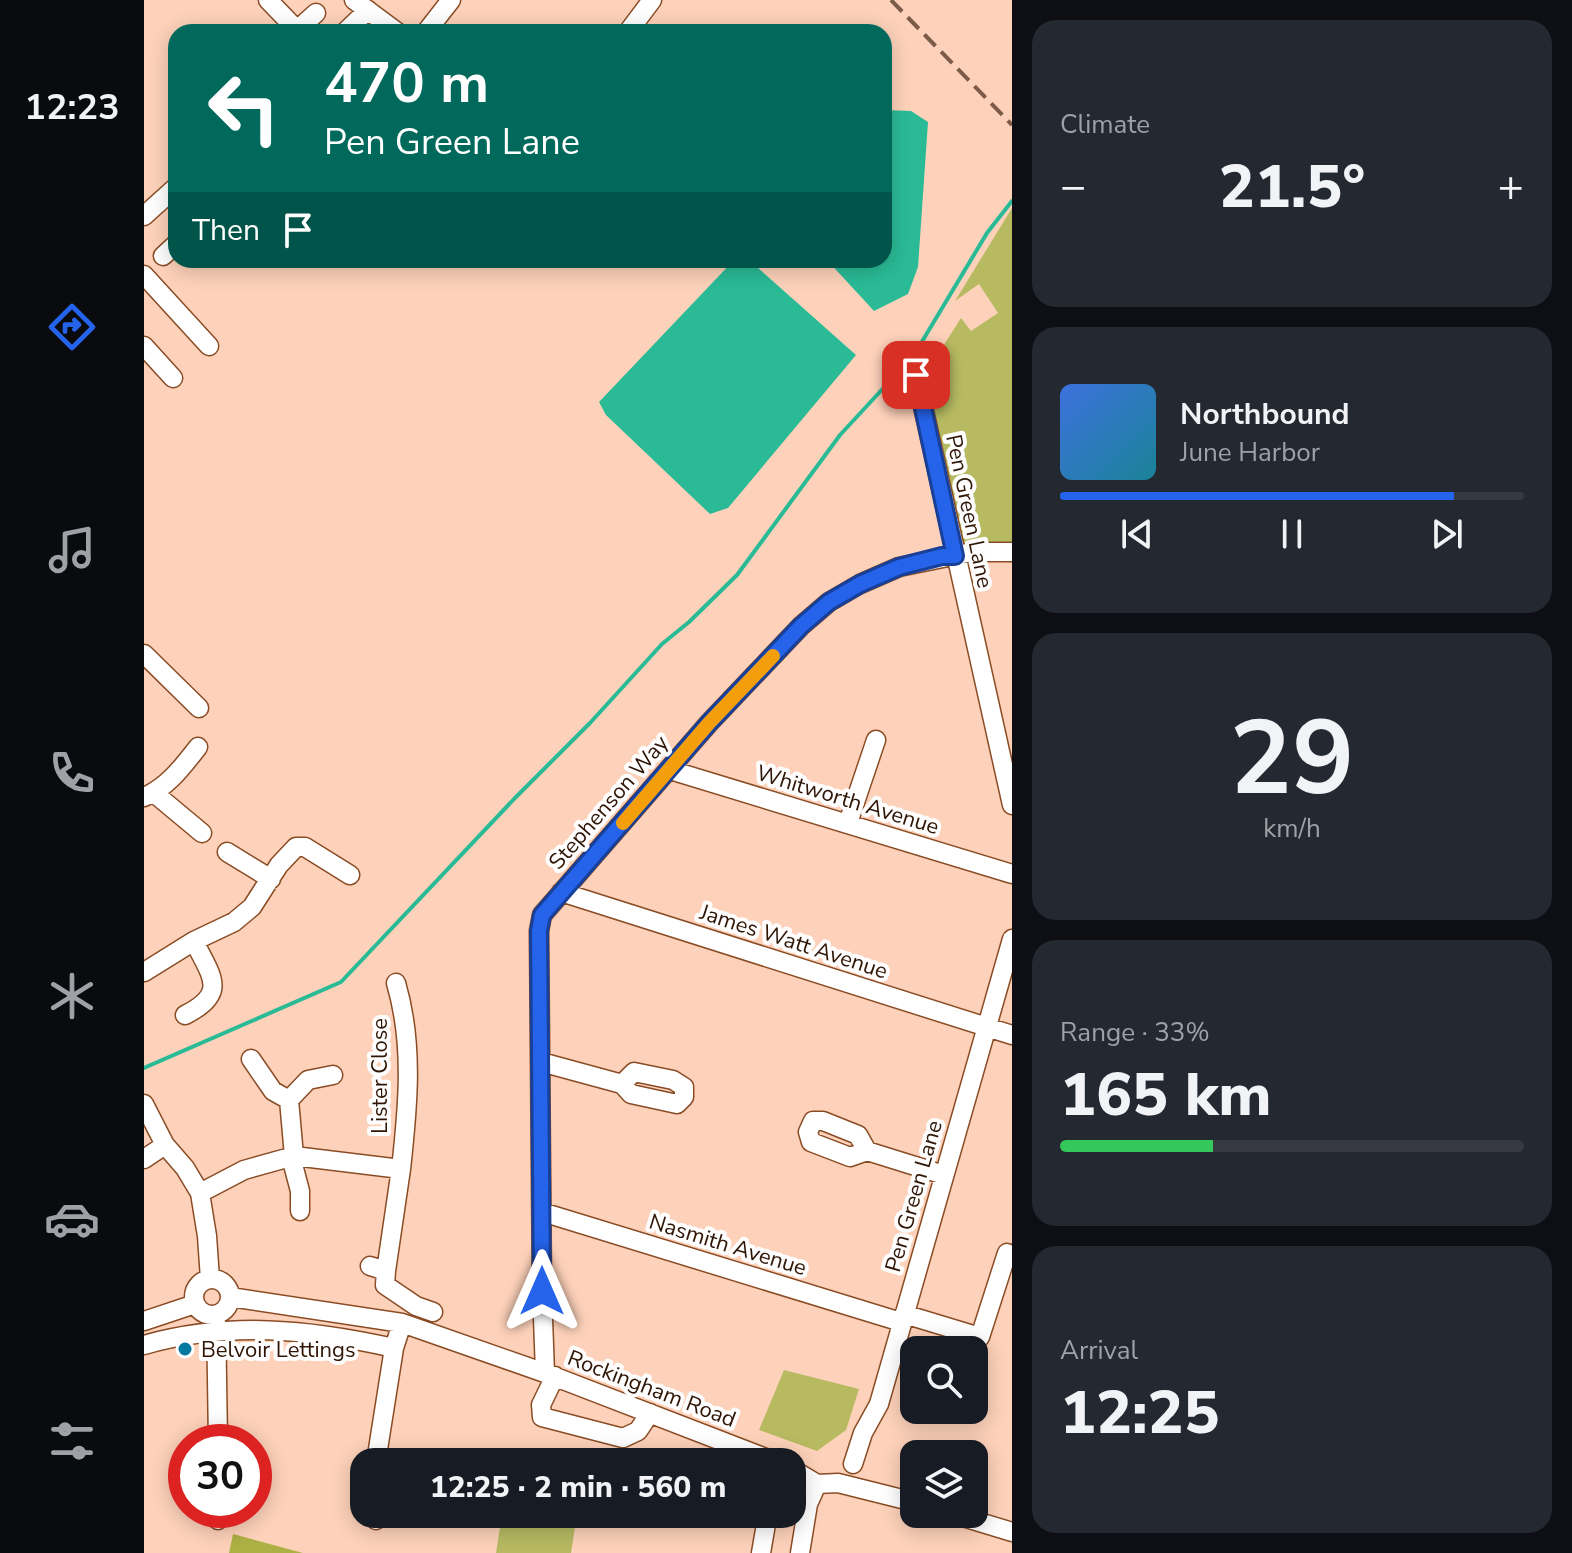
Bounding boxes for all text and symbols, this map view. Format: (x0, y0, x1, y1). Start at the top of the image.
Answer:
text: 470 m (324, 45, 489, 122)
icon: left (192, 56, 296, 160)
text: 12:23 (24, 83, 120, 132)
text: Climate (1060, 107, 1150, 142)
text: Pen Green Lane (324, 118, 580, 167)
text: 21.5° (1219, 146, 1365, 228)
text: − (1060, 157, 1086, 217)
text: + (1498, 157, 1524, 217)
icon: arrive (276, 208, 320, 252)
text: Then (192, 210, 260, 251)
icon: directions (44, 299, 100, 355)
pin (882, 341, 950, 409)
icon: arrive (894, 353, 938, 397)
text: Northbound (1180, 394, 1350, 435)
street label: Pen Green Lane (938, 432, 1000, 591)
text: June Harbor (1180, 435, 1320, 470)
icon: previous (1115, 512, 1159, 556)
icon: pause (1270, 512, 1314, 556)
icon: next (1425, 512, 1469, 556)
icon: music (44, 522, 100, 578)
text: 29 (1230, 688, 1354, 830)
street label: Stephenson Way (542, 728, 676, 876)
icon: phone (44, 745, 100, 801)
street label: Whitworth Avenue (753, 758, 943, 842)
text: km/h (1263, 811, 1321, 846)
street label: James Watt Avenue (695, 897, 891, 986)
icon: climate (44, 968, 100, 1024)
text: Range · 33% (1060, 1015, 1210, 1050)
street label: Lister Close (365, 1018, 395, 1134)
text: 165 km (1060, 1054, 1272, 1136)
street label: Pen Green Lane (878, 1117, 950, 1276)
icon: car (44, 1191, 100, 1247)
street label: Nasmith Avenue (645, 1207, 810, 1283)
position arrow (500, 1249, 584, 1333)
text: Arrival (1060, 1333, 1138, 1368)
place label: Belvoir Lettings (201, 1335, 356, 1365)
map controls (900, 1336, 988, 1528)
button: search (900, 1336, 988, 1424)
marker: Belvoir Lettings (176, 1340, 194, 1358)
street label: Rockingham Road (563, 1343, 740, 1435)
text: 12:25 (1060, 1372, 1220, 1454)
icon: filters (44, 1413, 100, 1469)
speed limit sign: 30 (168, 1424, 272, 1528)
button: layers (900, 1440, 988, 1528)
text: 12:25 · 2 min · 560 m (430, 1467, 726, 1508)

